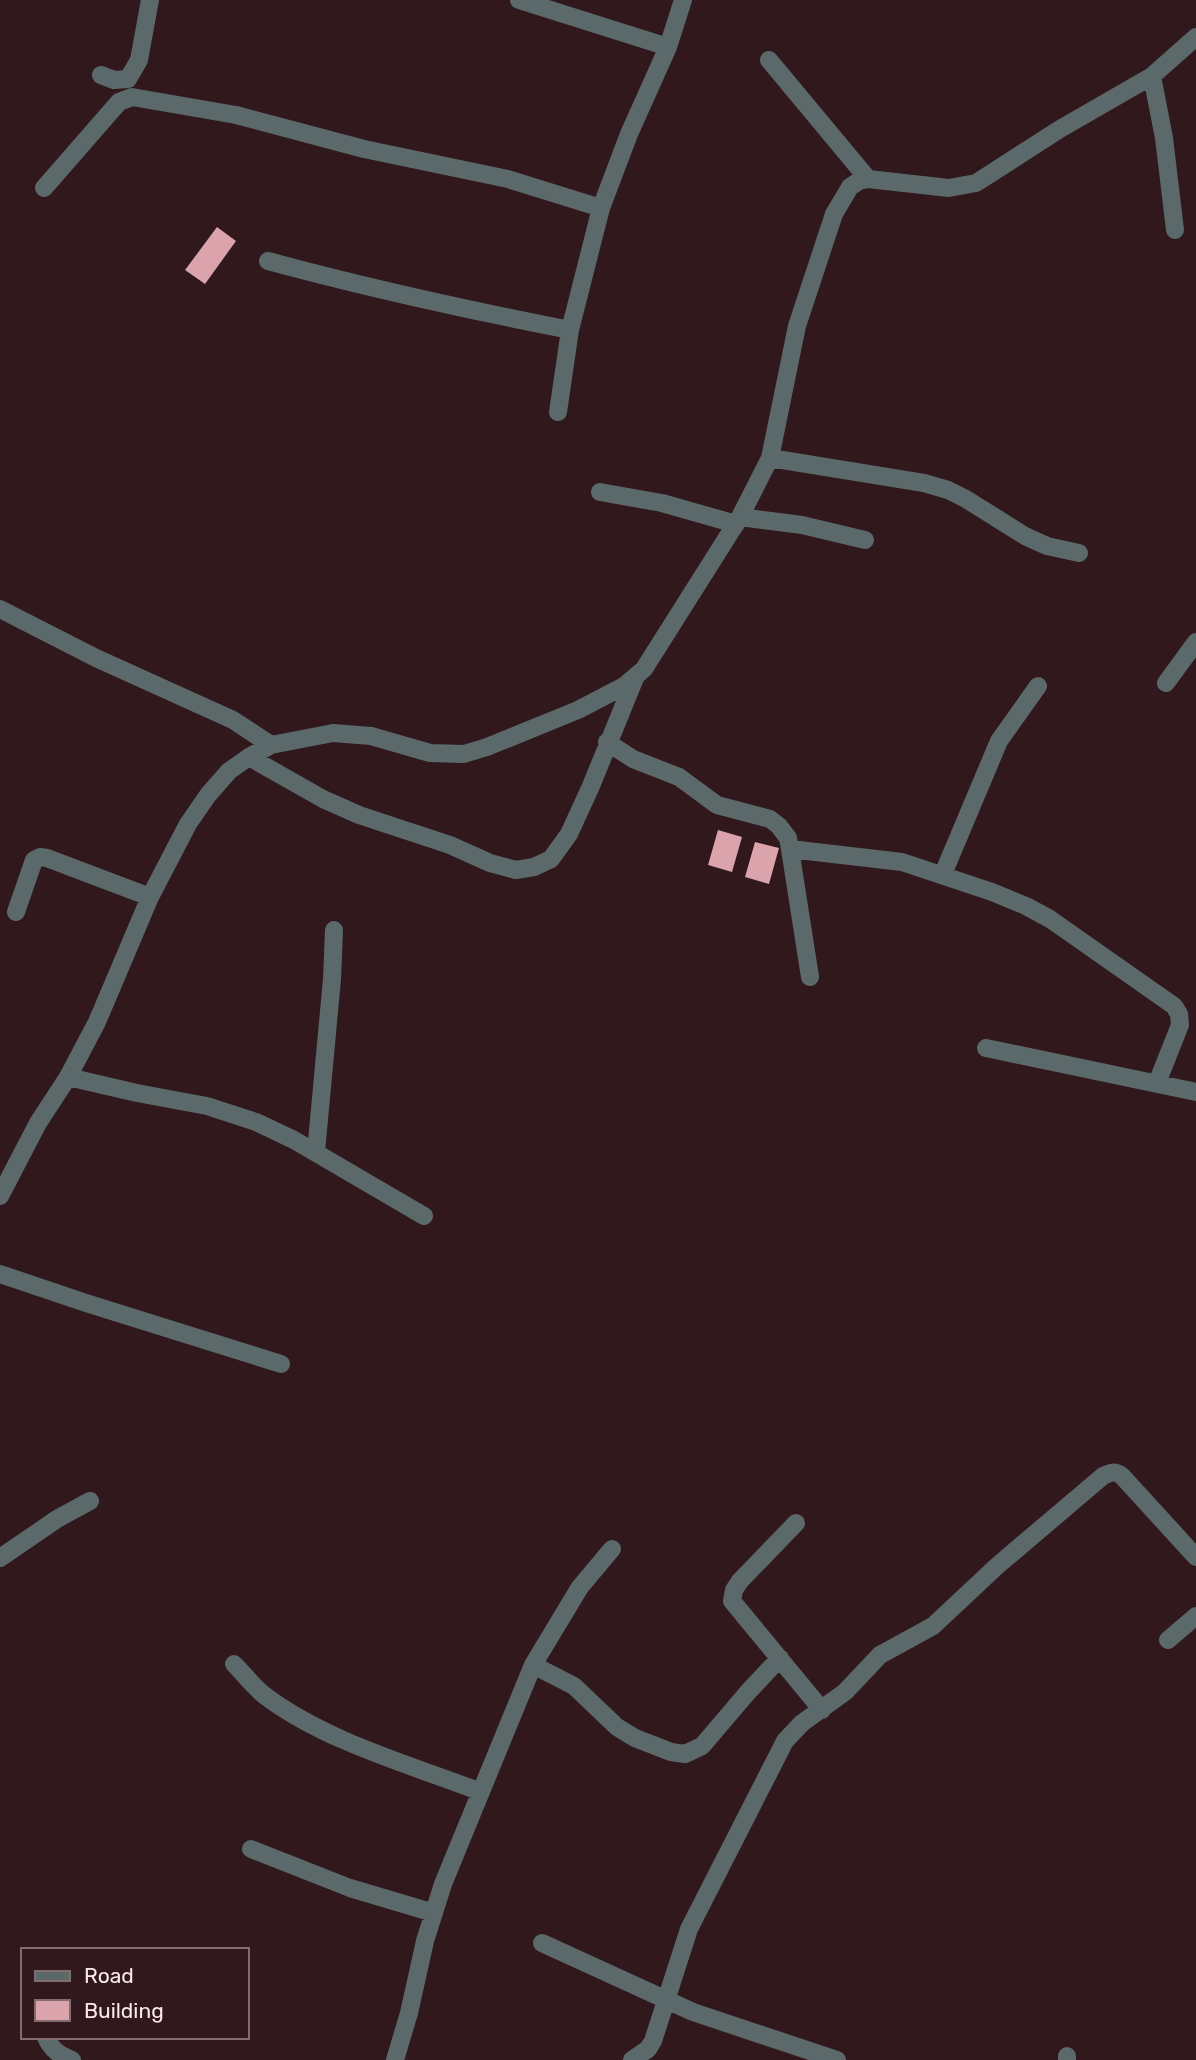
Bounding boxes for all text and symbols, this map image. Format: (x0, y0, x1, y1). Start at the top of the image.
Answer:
legend (21, 1948, 248, 2039)
text: Road (84, 1963, 134, 1988)
text: Building (84, 1998, 164, 2023)

